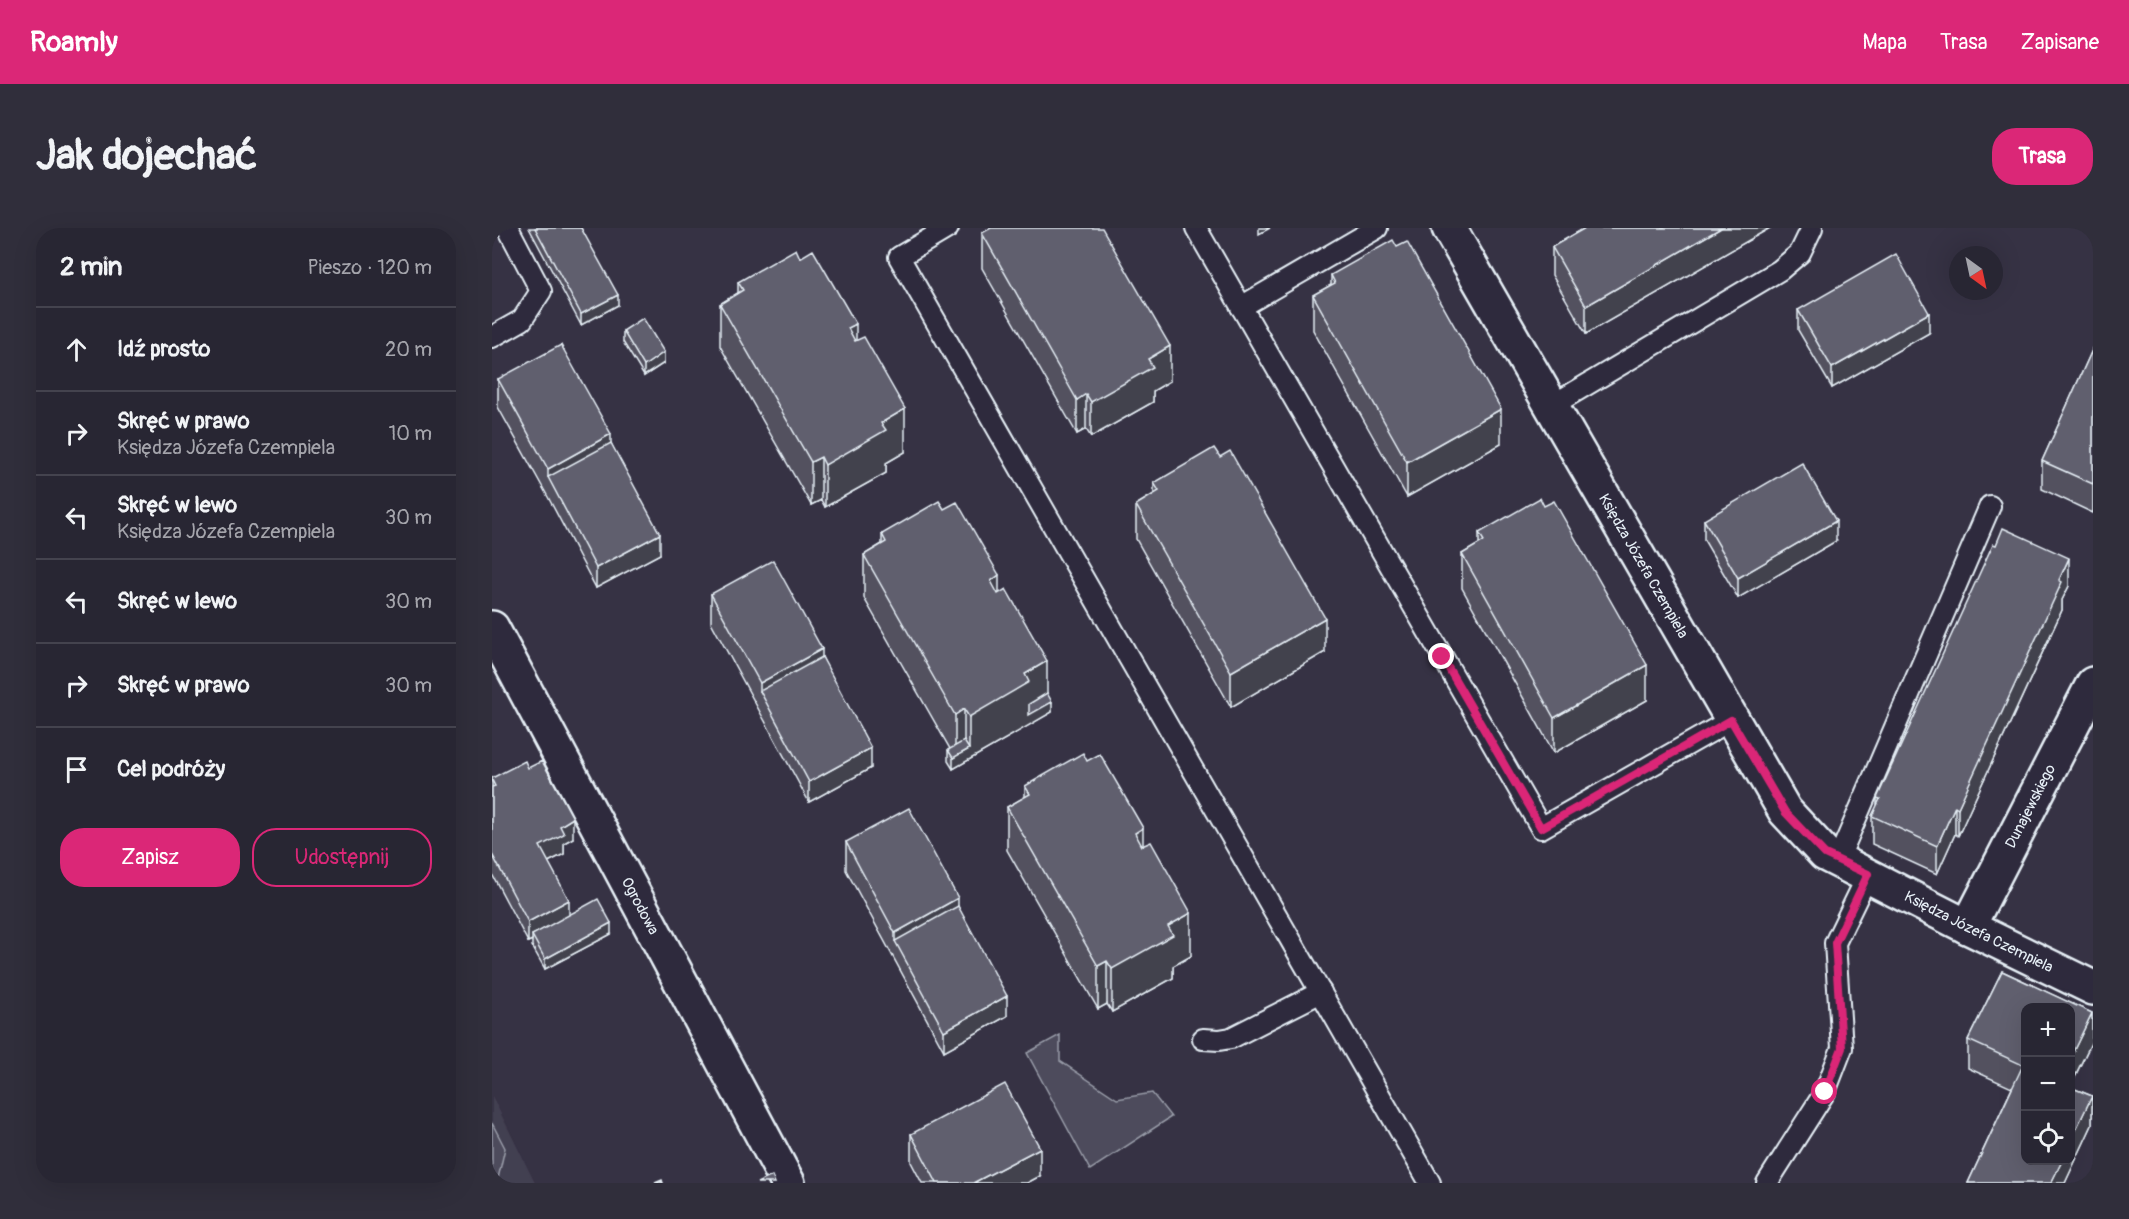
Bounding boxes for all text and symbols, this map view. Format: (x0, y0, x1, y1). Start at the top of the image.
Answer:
text: Roamly (30, 25, 118, 60)
text: Mapa (1862, 29, 1907, 56)
text: Trasa (1940, 29, 1988, 56)
text: Zapisane (2021, 29, 2099, 56)
button: Trasa (1992, 128, 2093, 185)
text: Jak dojechać (36, 130, 257, 182)
north arrow (1949, 246, 2003, 300)
text: 2 min (60, 251, 122, 283)
text: Pieszo · 120 m (308, 255, 432, 280)
icon: ahead (60, 333, 93, 366)
text: Idź prosto (117, 335, 210, 363)
text: 20 m (385, 337, 432, 362)
text: Skręć w prawo (117, 407, 250, 435)
icon: right (60, 417, 93, 450)
text: 10 m (388, 421, 432, 446)
text: Księdza Józefa Czempiela (117, 435, 335, 460)
street label: Księdza Józefa Czempiela (1595, 490, 1693, 642)
text: Skręć w lewo (117, 491, 237, 519)
icon: left (60, 501, 93, 534)
text: 30 m (385, 505, 432, 530)
text: Księdza Józefa Czempiela (117, 519, 335, 544)
icon: left (60, 585, 93, 618)
text: Skręć w lewo (117, 587, 237, 615)
text: 30 m (385, 589, 432, 614)
route end (1428, 643, 1454, 669)
icon: right (60, 669, 93, 702)
text: Skręć w prawo (117, 671, 250, 699)
text: 30 m (385, 673, 432, 698)
icon: arrive (60, 753, 93, 786)
text: Cel podróży (117, 755, 225, 783)
street label: Dunajewskiego (2001, 761, 2060, 851)
button: Zapisz (60, 828, 240, 887)
button: Udostępnij (252, 828, 432, 887)
street label: Ogrodowa (617, 874, 663, 938)
street label: Księdza Józefa Czempiela (1901, 887, 2056, 977)
map controls (2021, 1003, 2075, 1165)
button: + (2021, 1003, 2075, 1057)
button: − (2021, 1057, 2075, 1111)
route start (1811, 1078, 1837, 1104)
button: locate (2021, 1111, 2075, 1165)

